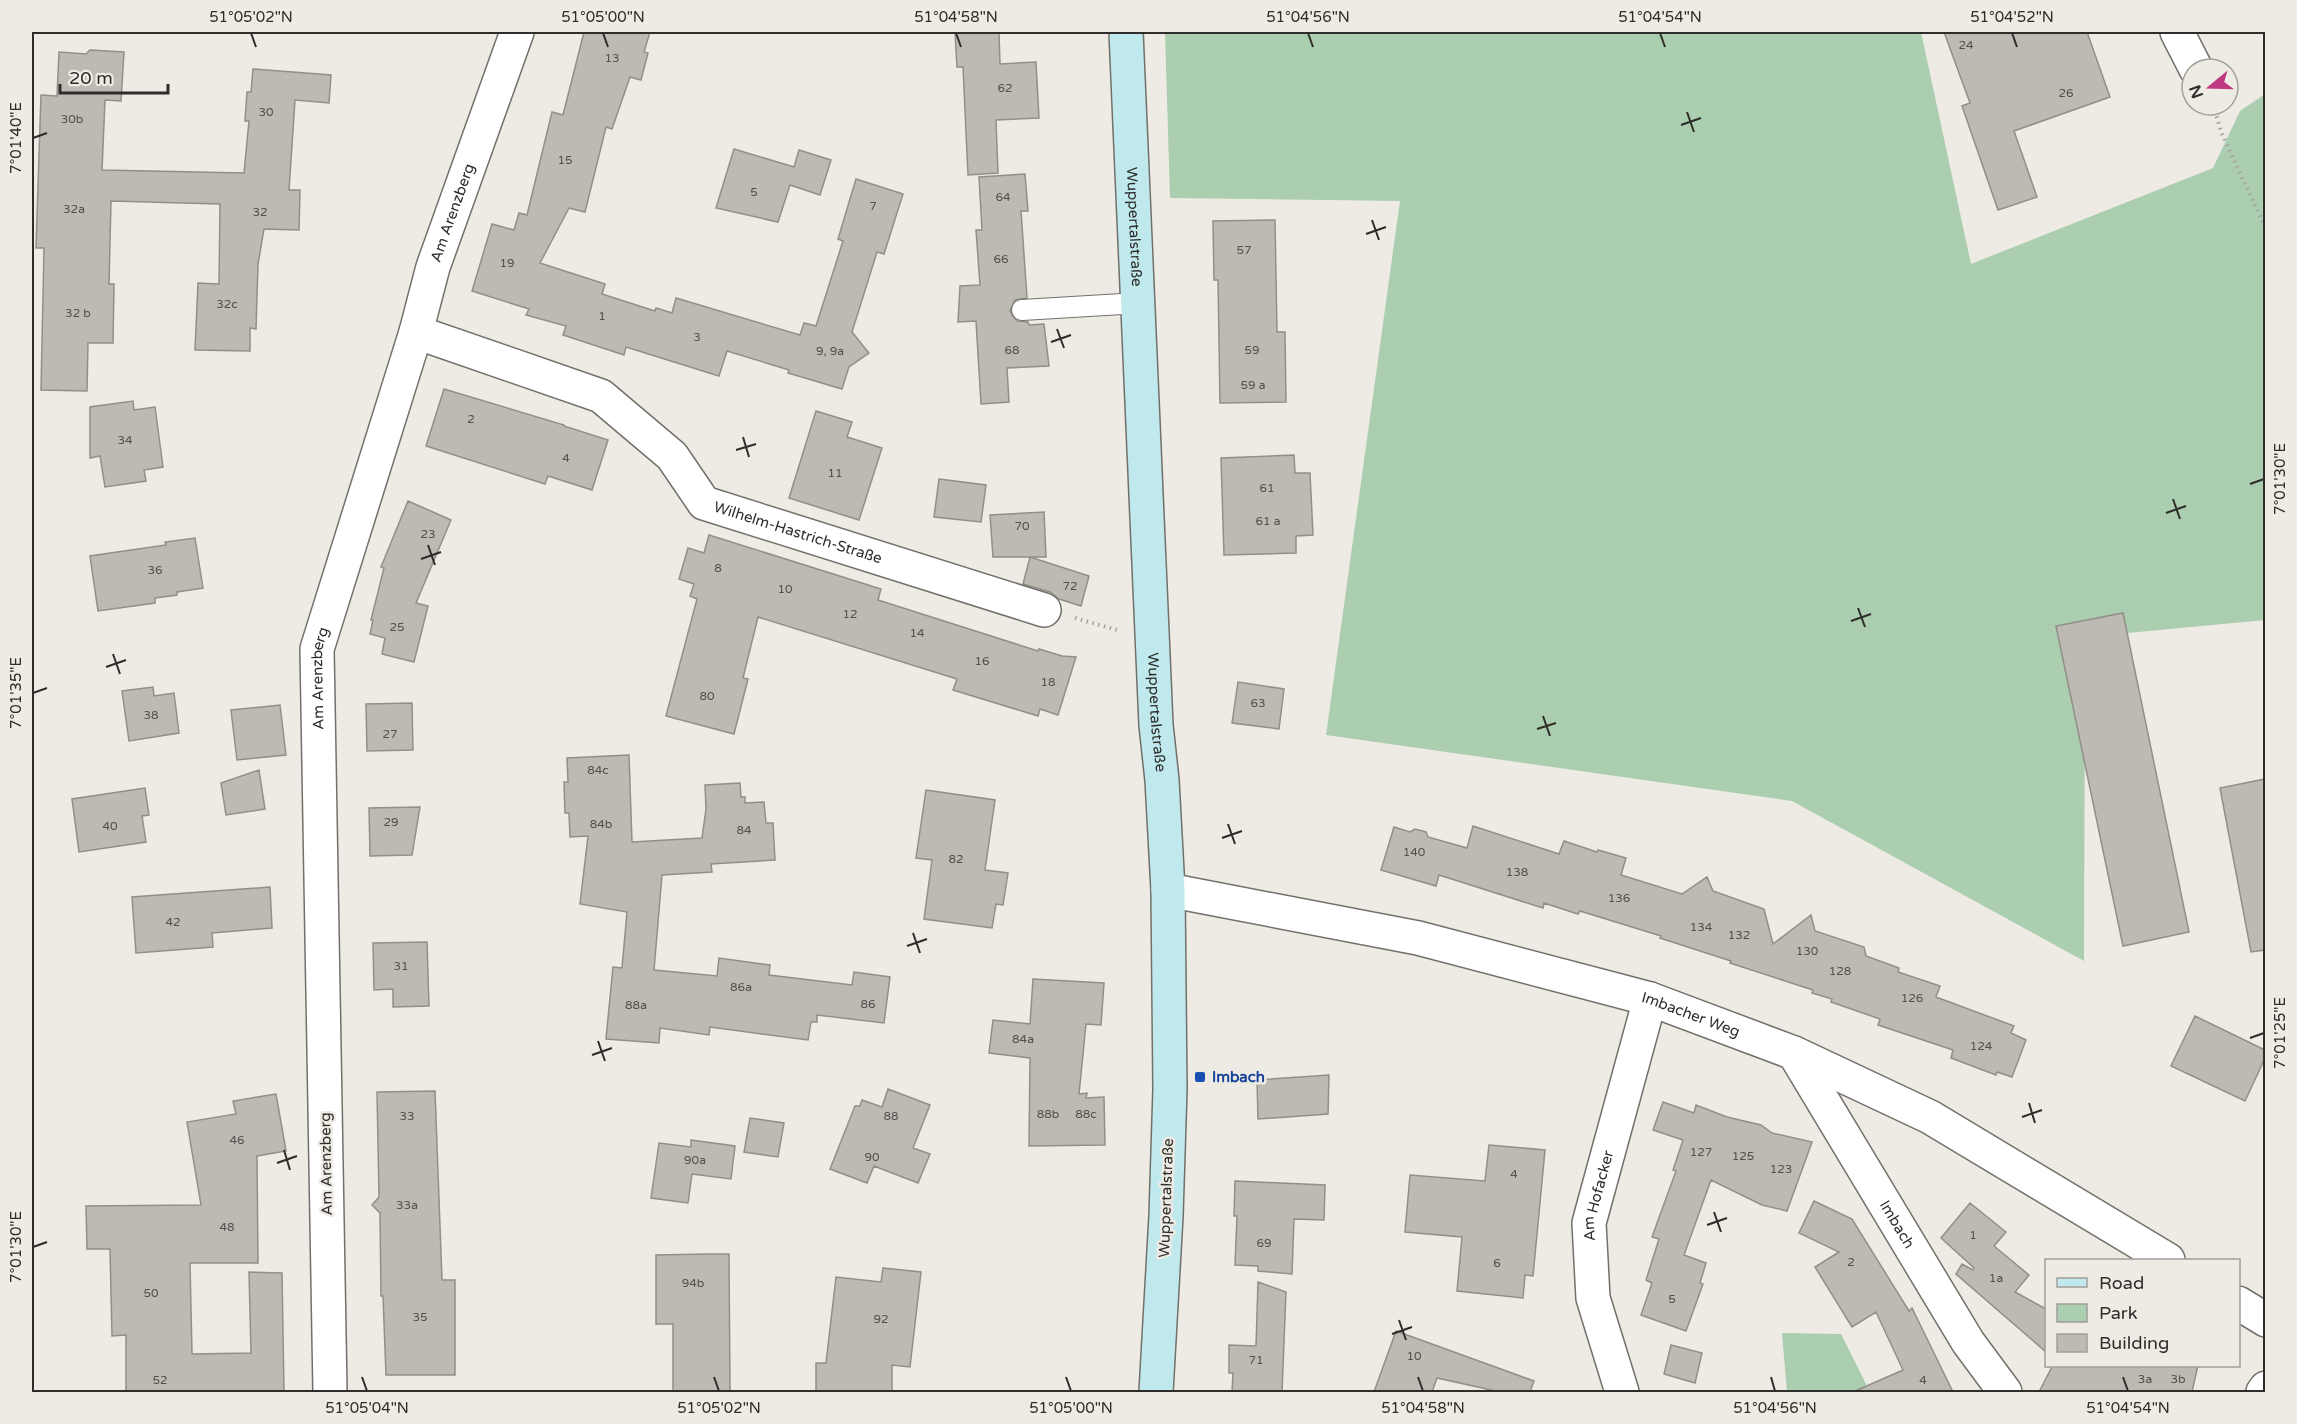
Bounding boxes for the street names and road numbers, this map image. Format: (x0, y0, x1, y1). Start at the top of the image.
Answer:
street label: Am Arenzberg (426, 161, 478, 265)
street label: Wuppertalstraße (1123, 167, 1146, 287)
street label: Wilhelm-Hastrich-Straße (712, 498, 884, 567)
street label: Am Arenzberg (308, 625, 332, 730)
street label: Wuppertalstraße (1144, 652, 1170, 773)
street label: Imbacher Weg (1640, 988, 1742, 1041)
street label: Am Arenzberg (316, 1112, 336, 1216)
street label: Wuppertalstraße (1155, 1138, 1177, 1258)
street label: Am Hofacker (1580, 1148, 1617, 1242)
street label: Imbach (1876, 1197, 1919, 1252)

